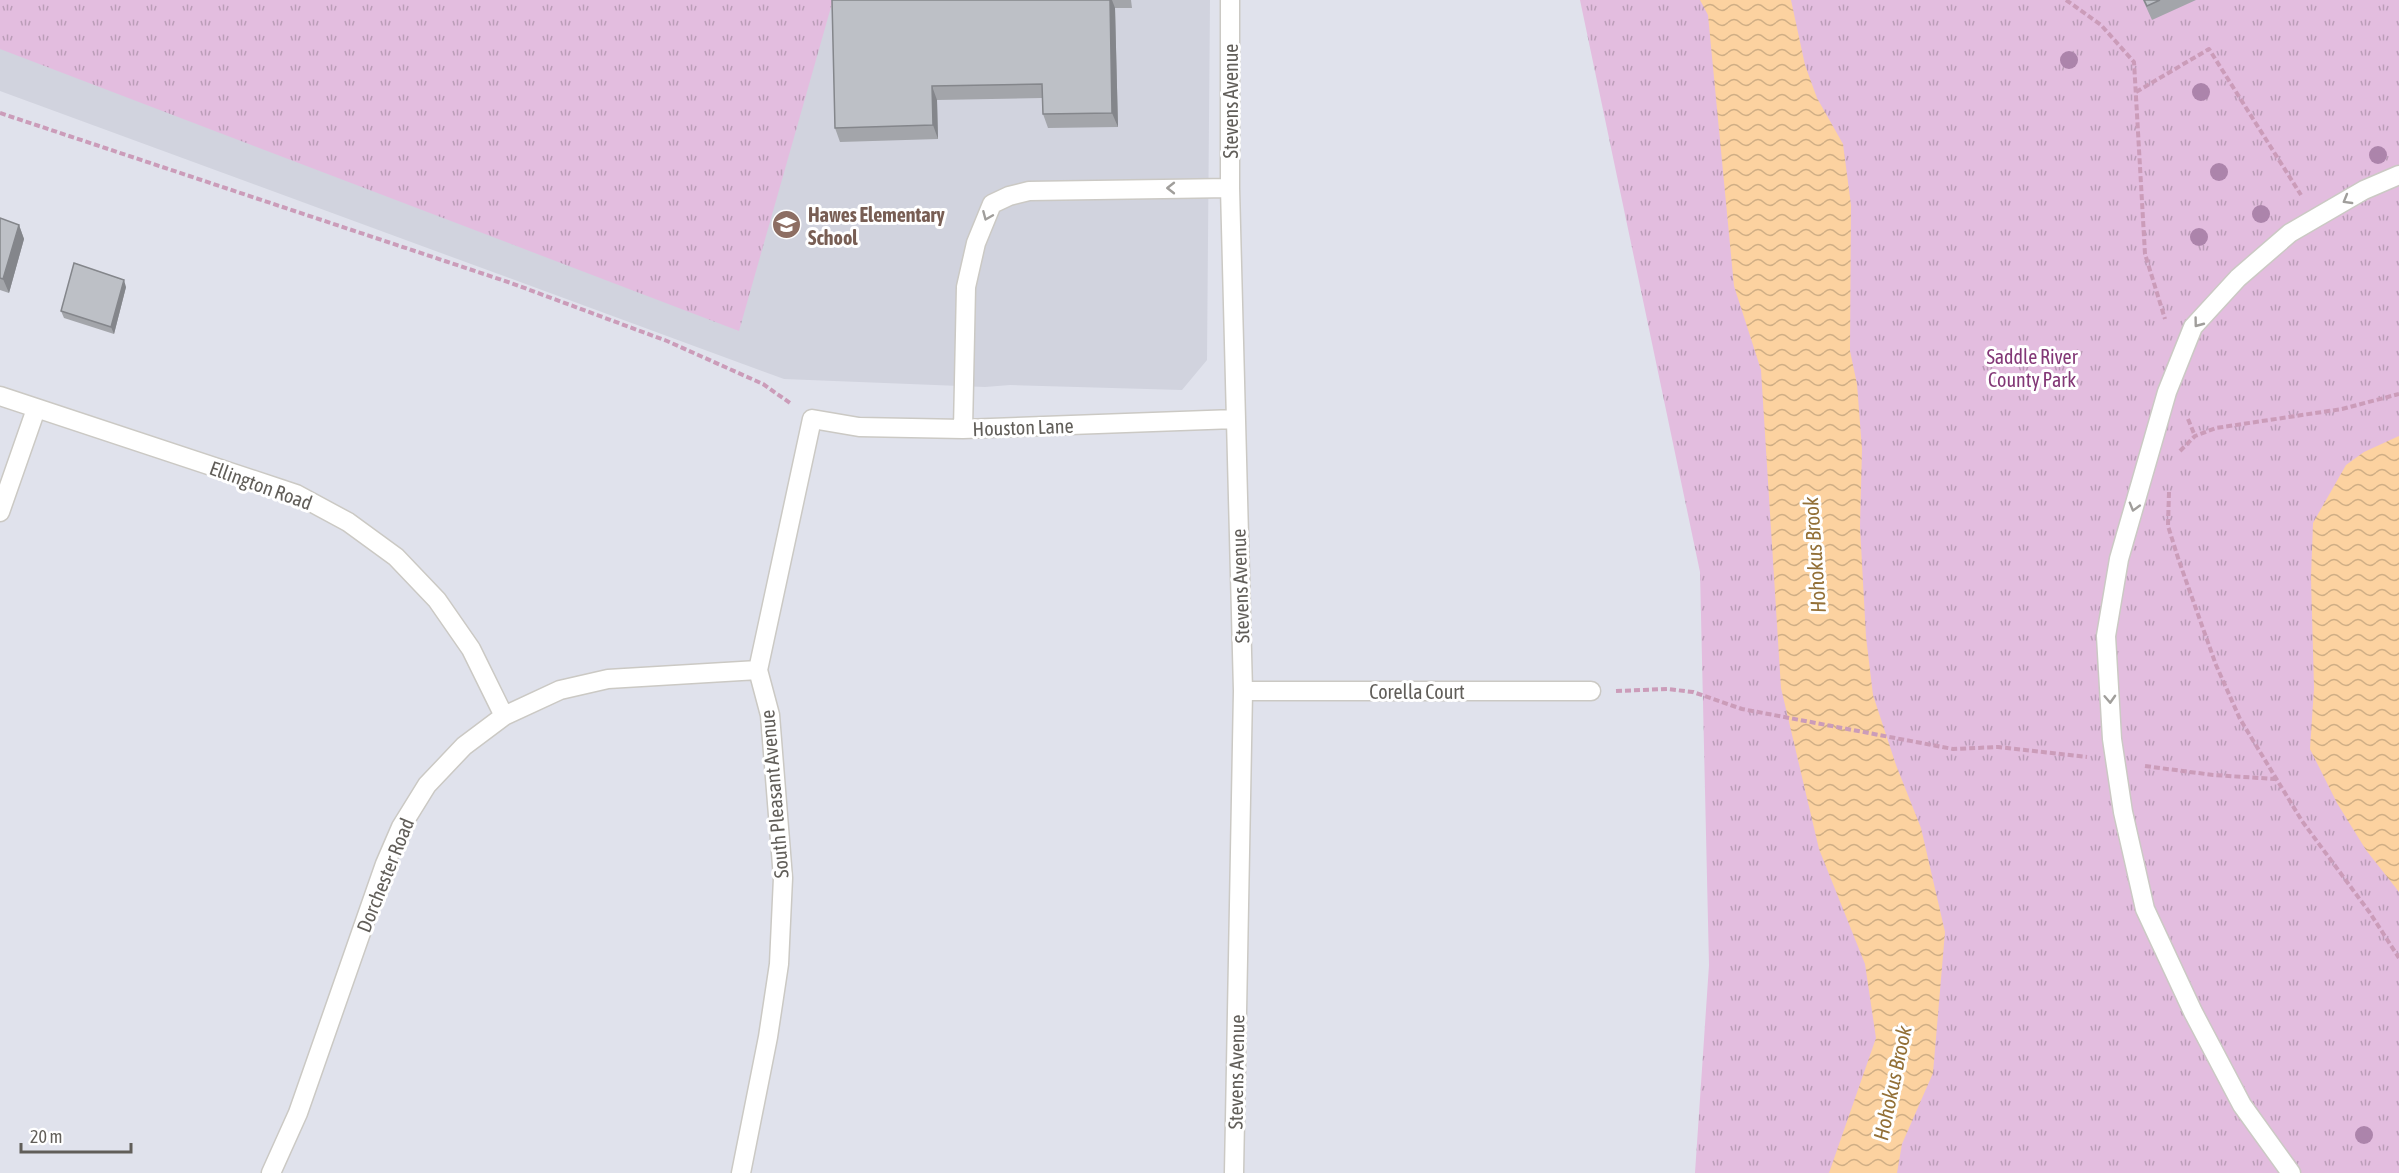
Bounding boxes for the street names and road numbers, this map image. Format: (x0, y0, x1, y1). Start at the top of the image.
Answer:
street label: Stevens Avenue (1219, 44, 1242, 158)
street label: Houston Lane (972, 414, 1074, 440)
street label: Ellington Road (207, 456, 315, 514)
street label: Stevens Avenue (1227, 528, 1253, 644)
street label: Corella Court (1369, 680, 1465, 703)
street label: South Pleasant Avenue (755, 709, 793, 879)
street label: Dorchester Road (352, 815, 418, 935)
street label: Stevens Avenue (1223, 1014, 1249, 1130)

